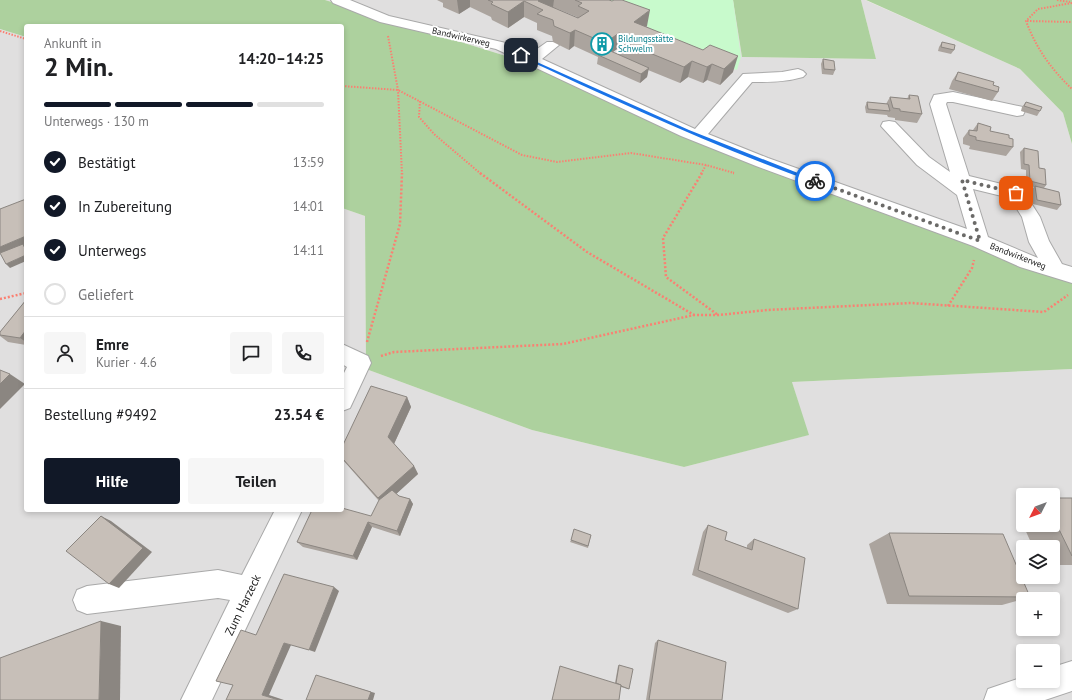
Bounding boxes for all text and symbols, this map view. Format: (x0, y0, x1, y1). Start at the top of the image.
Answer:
street label: Bandwirkerweg (431, 24, 491, 49)
building icon: Bildungsstätte Schwelm (589, 31, 615, 57)
place label: Bildungsstätte Schwelm (618, 33, 674, 54)
text: Ankunft in (44, 35, 101, 52)
pin (504, 38, 538, 72)
icon: home (510, 44, 532, 66)
text: 14:20–14:25 (238, 49, 324, 68)
text: 2 Min. (44, 50, 114, 83)
text: Unterwegs · 130 m (44, 113, 149, 130)
icon: check (44, 151, 66, 173)
text: Bestätigt (78, 153, 135, 172)
text: 13:59 (293, 154, 324, 171)
courier (795, 161, 835, 201)
icon: bike (804, 170, 826, 192)
pin (999, 176, 1033, 210)
icon: bag (1005, 182, 1027, 204)
icon: check (44, 195, 66, 217)
text: In Zubereitung (78, 197, 172, 216)
text: 14:01 (293, 198, 324, 215)
icon: check (44, 239, 66, 261)
street label: Bandwirkerweg (989, 240, 1048, 271)
text: Unterwegs (78, 241, 146, 260)
text: 14:11 (293, 242, 324, 259)
text: Geliefert (78, 285, 134, 304)
button: person (44, 332, 86, 374)
button: chat (230, 332, 272, 374)
button: phone (282, 332, 324, 374)
text: Emre (96, 335, 129, 354)
text: Kurier · 4.6 (96, 354, 157, 371)
text: Bestellung #9492 (44, 405, 157, 424)
text: 23.54 € (274, 405, 324, 424)
button: Hilfe (44, 458, 180, 504)
button: Teilen (188, 458, 324, 504)
north arrow (1016, 488, 1060, 532)
map controls (1016, 488, 1060, 688)
button: layers (1016, 540, 1060, 584)
street label: Zum Harzeck (221, 572, 264, 638)
button: + (1016, 592, 1060, 636)
button: − (1016, 644, 1060, 688)

